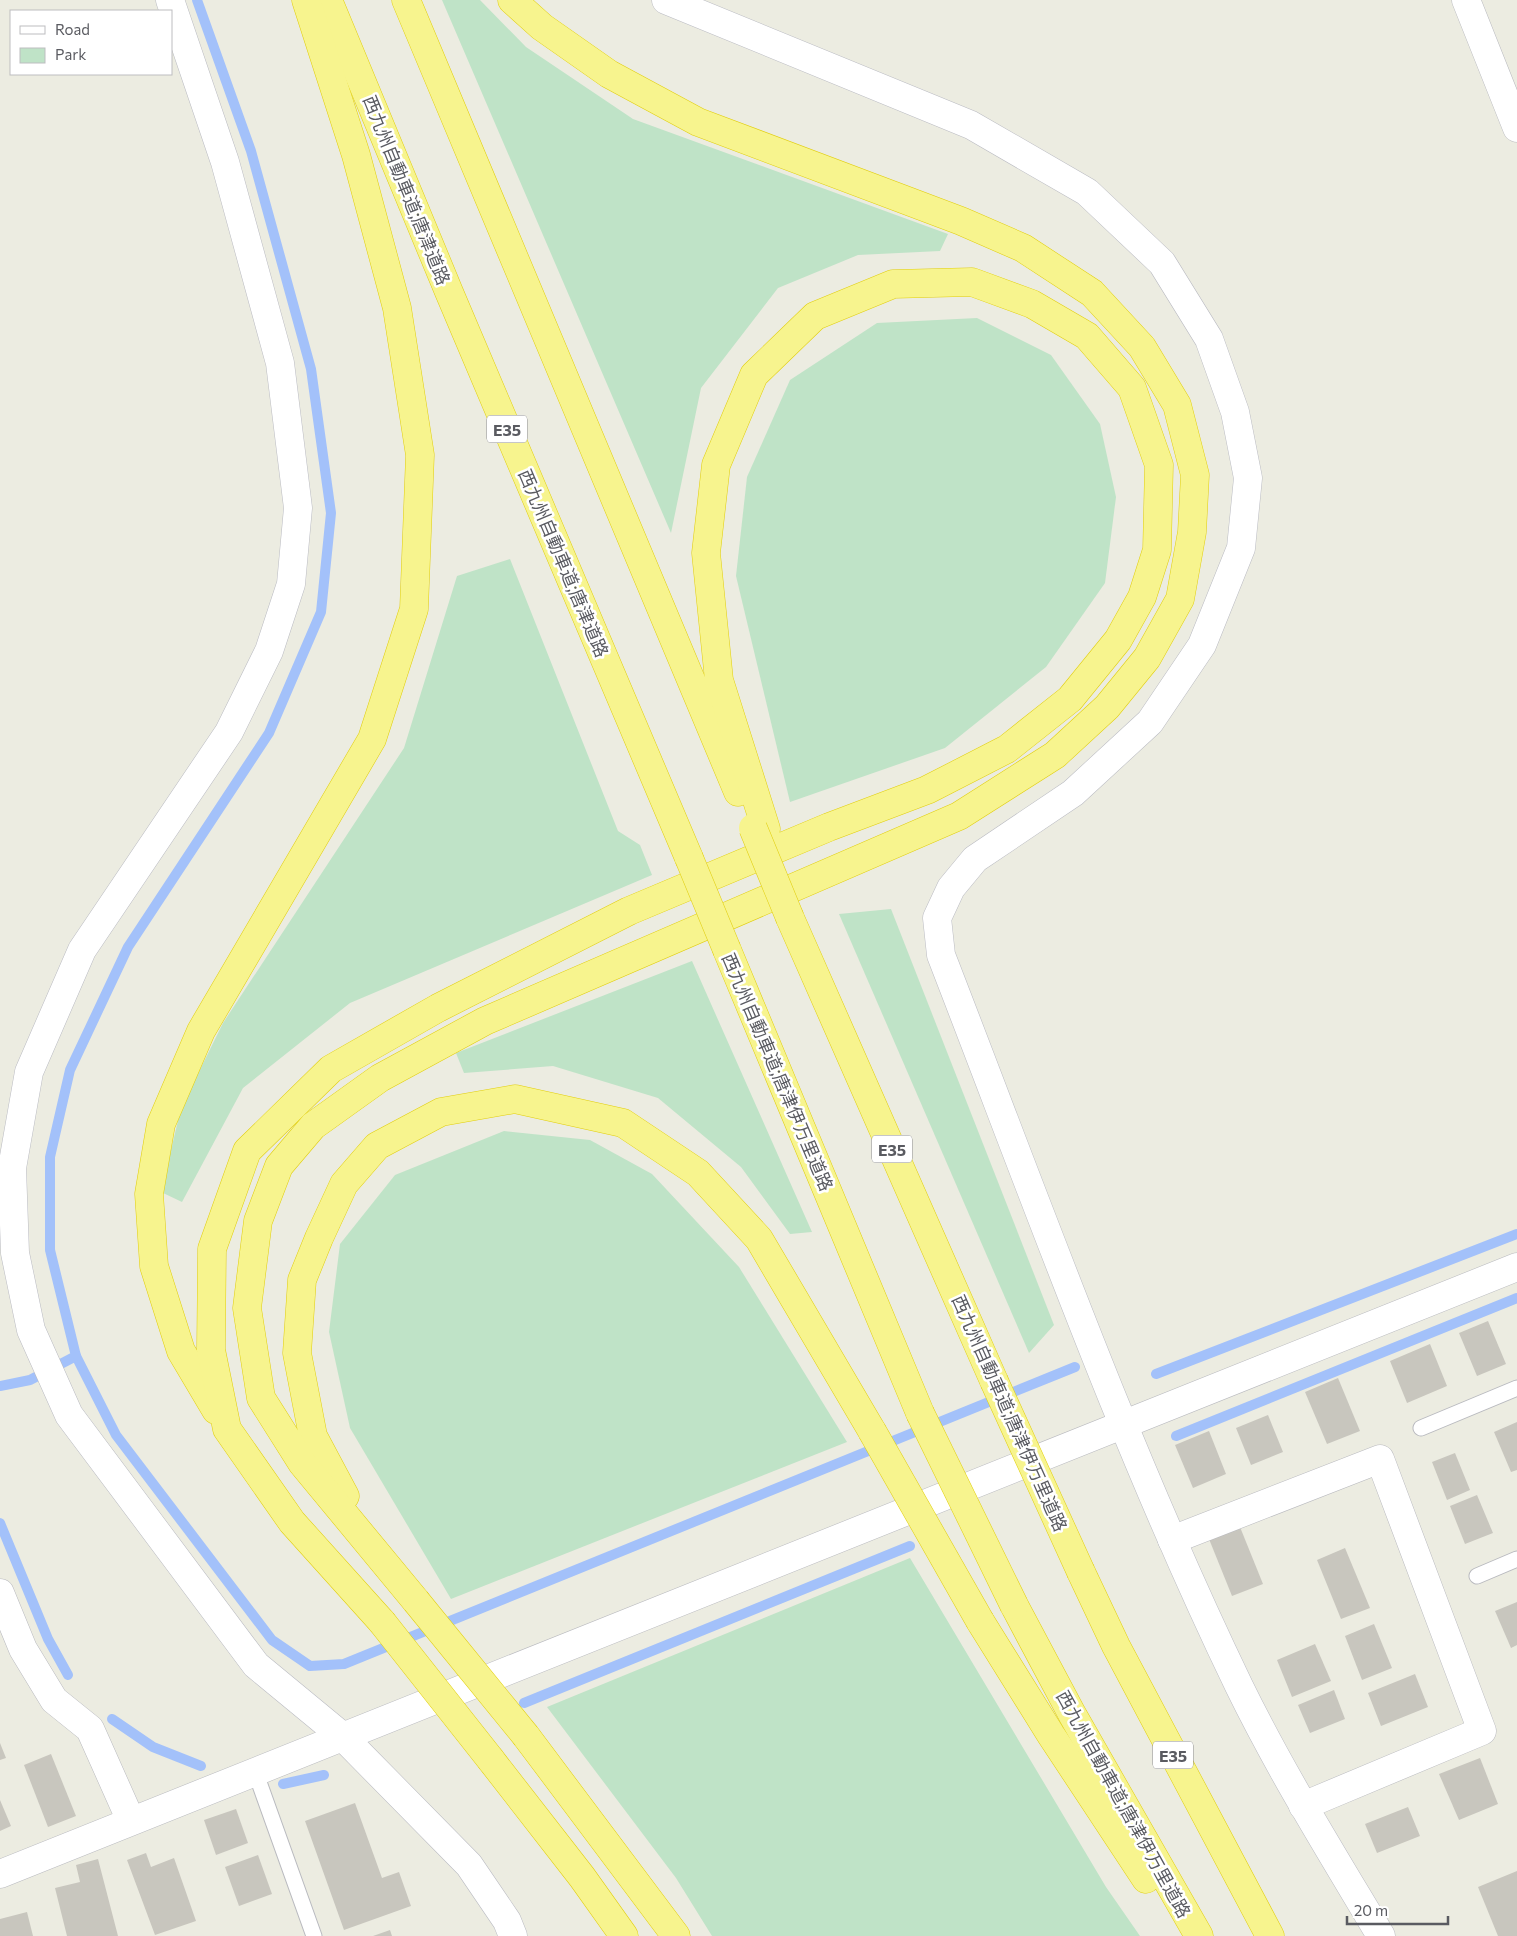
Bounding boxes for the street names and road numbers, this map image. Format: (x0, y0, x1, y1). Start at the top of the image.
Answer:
street label: 西九州自動車道;唐津道路 (359, 92, 455, 288)
road number: E35 (487, 416, 527, 442)
street label: 西九州自動車道;唐津道路 (514, 466, 614, 660)
street label: 西九州自動車道;唐津伊万里道路 (718, 950, 838, 1194)
road number: E35 (872, 1136, 912, 1162)
street label: 西九州自動車道;唐津伊万里道路 (948, 1291, 1072, 1535)
street label: 西九州自動車道;唐津伊万里道路 (1052, 1687, 1196, 1921)
road number: E35 (1153, 1742, 1193, 1768)

